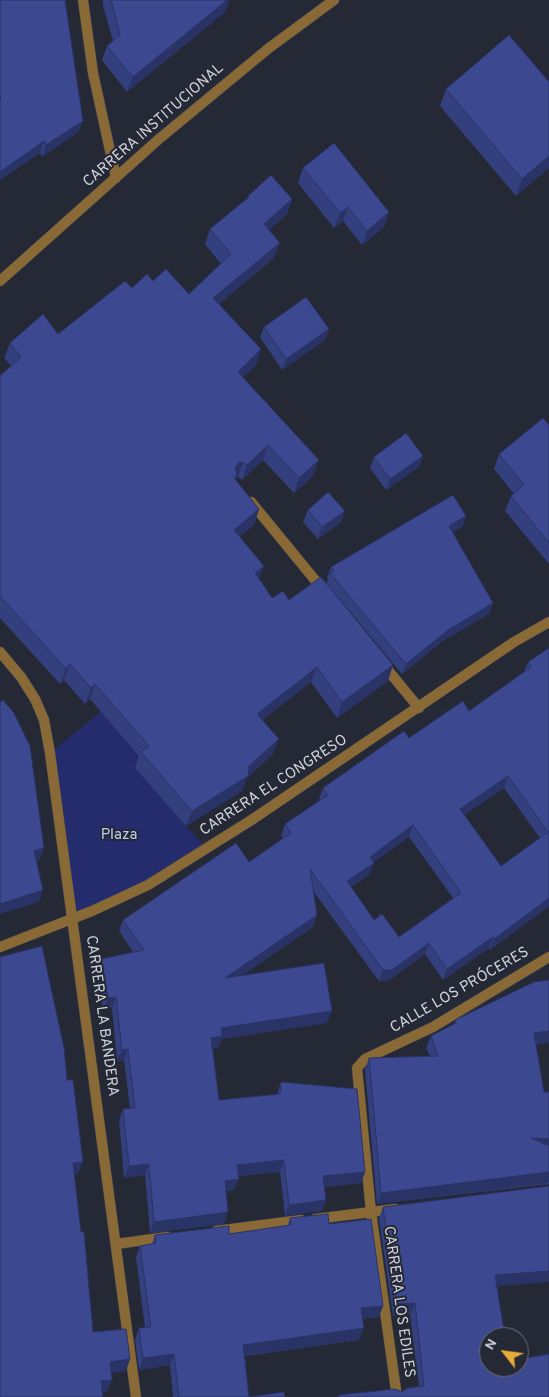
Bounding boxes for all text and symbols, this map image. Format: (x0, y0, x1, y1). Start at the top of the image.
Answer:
street label: CARRERA INSTITUCIONAL (80, 60, 228, 192)
street label: CARRERA EL CONGRESO (197, 732, 351, 840)
park label: Plaza (101, 827, 137, 845)
street label: CARRERA LA BANDERA (81, 934, 121, 1098)
street label: CALLE LOS PRÓCERES (388, 944, 532, 1038)
street label: CARRERA LOS EDILES (378, 1225, 418, 1379)
north arrow (479, 1327, 529, 1377)
text: N (482, 1336, 501, 1353)

